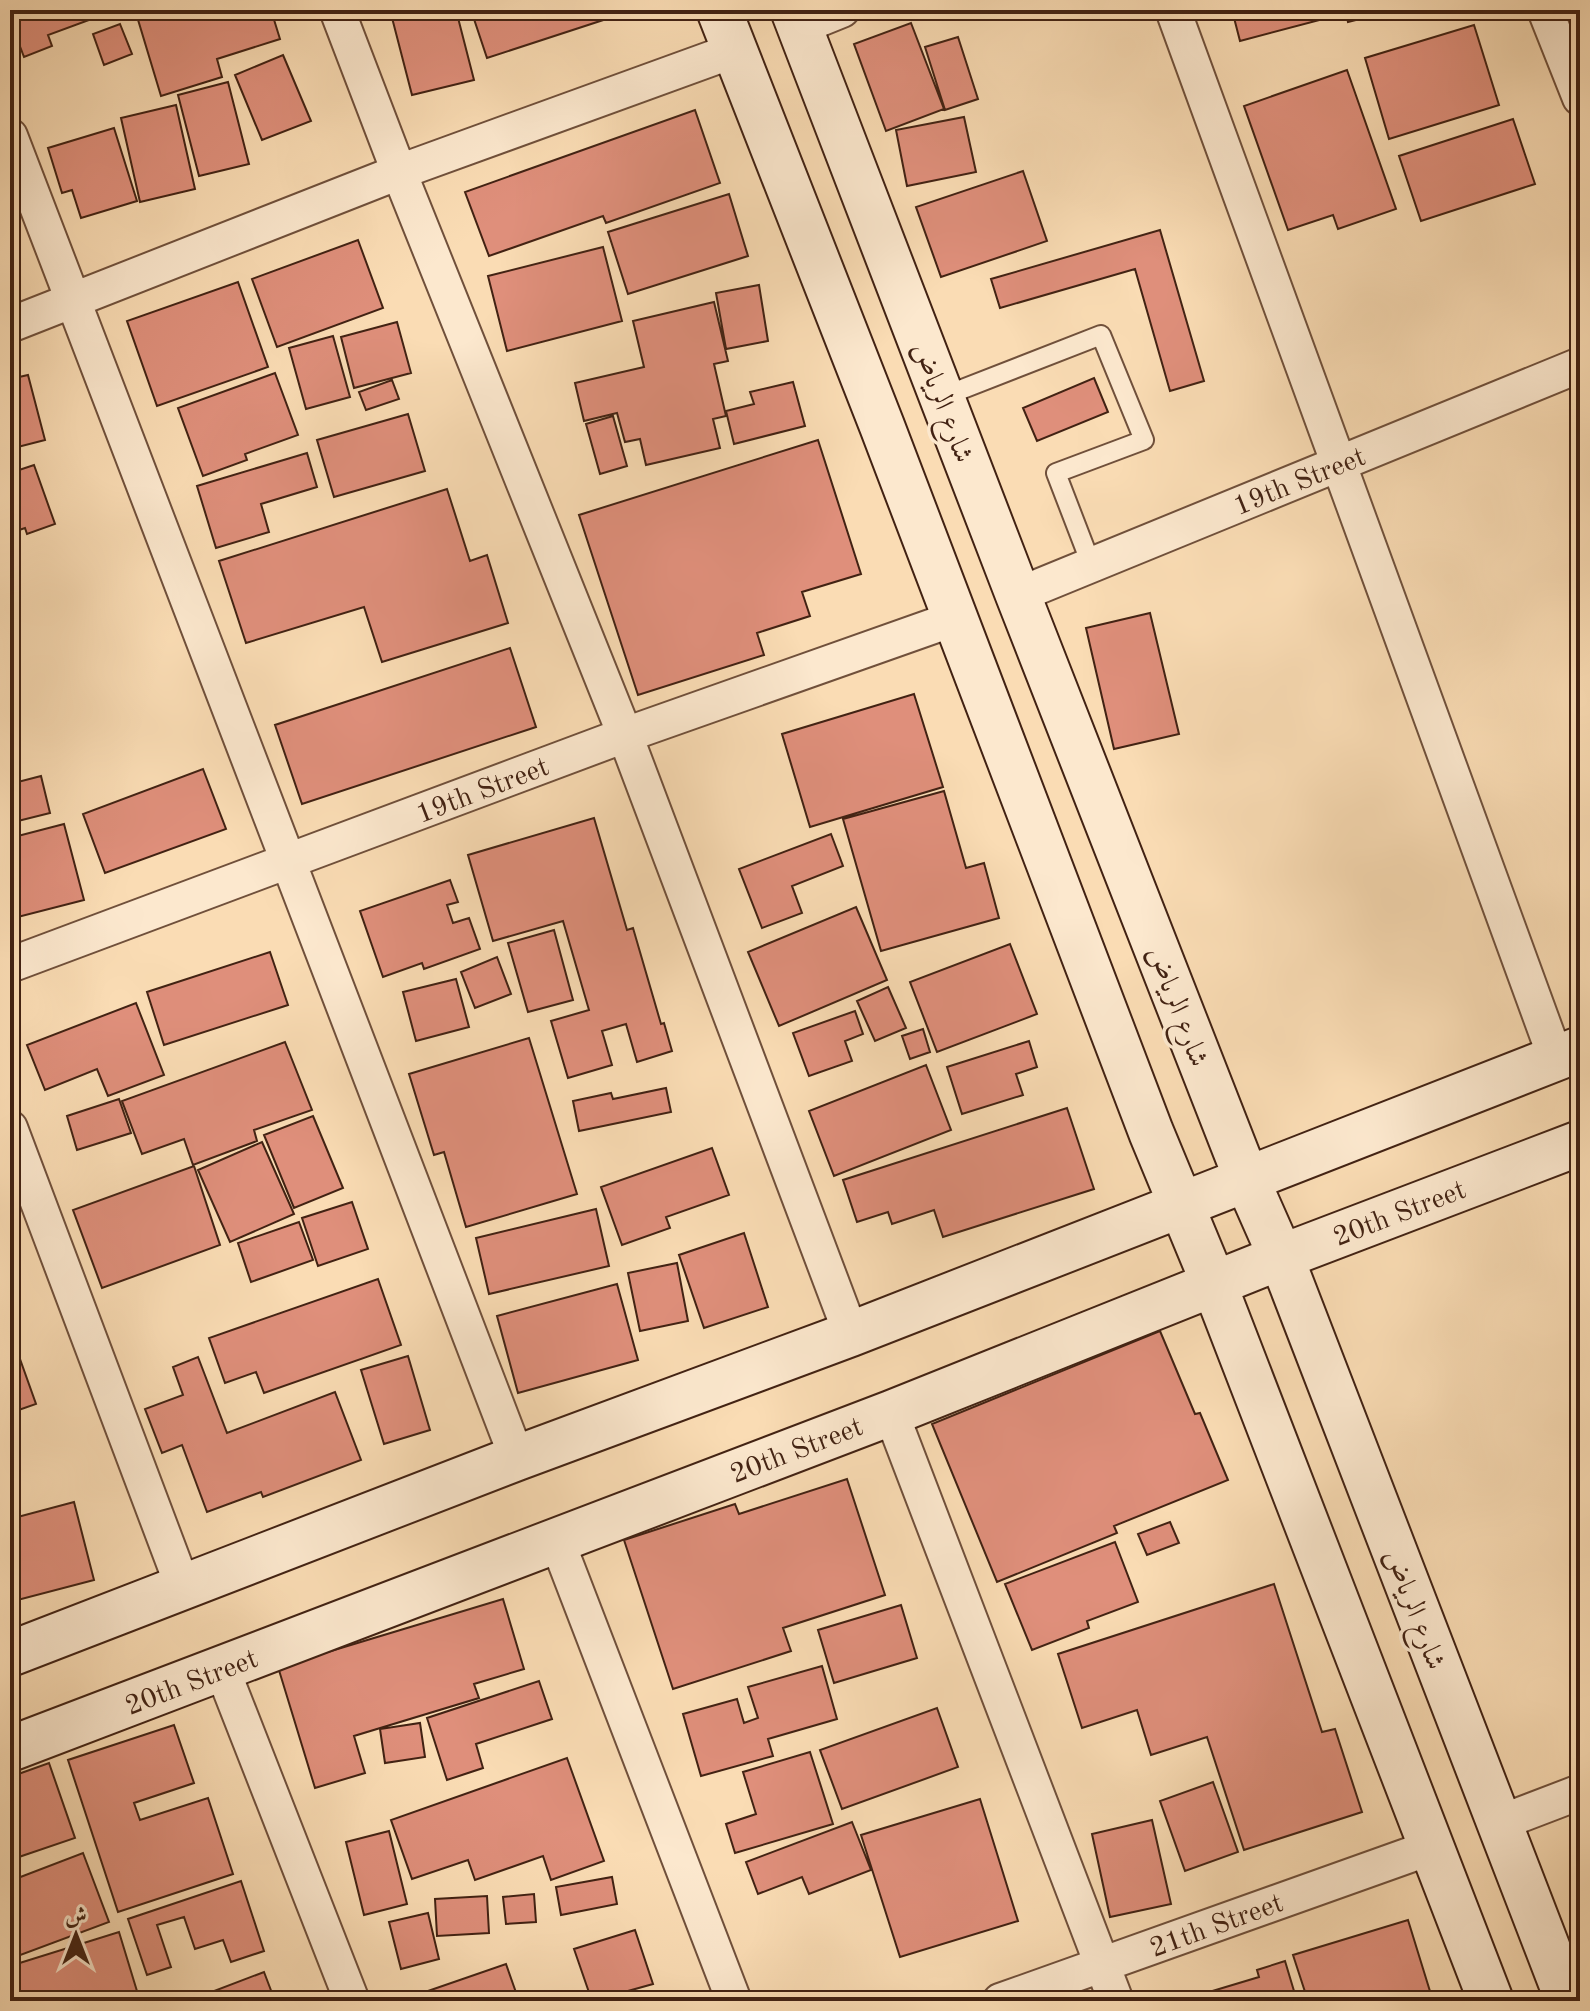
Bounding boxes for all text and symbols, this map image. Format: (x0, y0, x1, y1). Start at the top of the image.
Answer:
street label: شارع الرياض (899, 339, 978, 469)
street label: 19th Street (1230, 444, 1370, 522)
street label: 19th Street (413, 754, 553, 830)
street label: شارع الرياض (1134, 943, 1213, 1073)
street label: 20th Street (1330, 1177, 1470, 1253)
street label: 20th Street (727, 1414, 867, 1490)
street label: شارع الرياض (1371, 1546, 1450, 1676)
street label: 20th Street (122, 1646, 262, 1722)
street label: 21th Street (1147, 1890, 1287, 1964)
north arrow (36, 1895, 116, 1975)
text: ش (65, 1906, 87, 1928)

